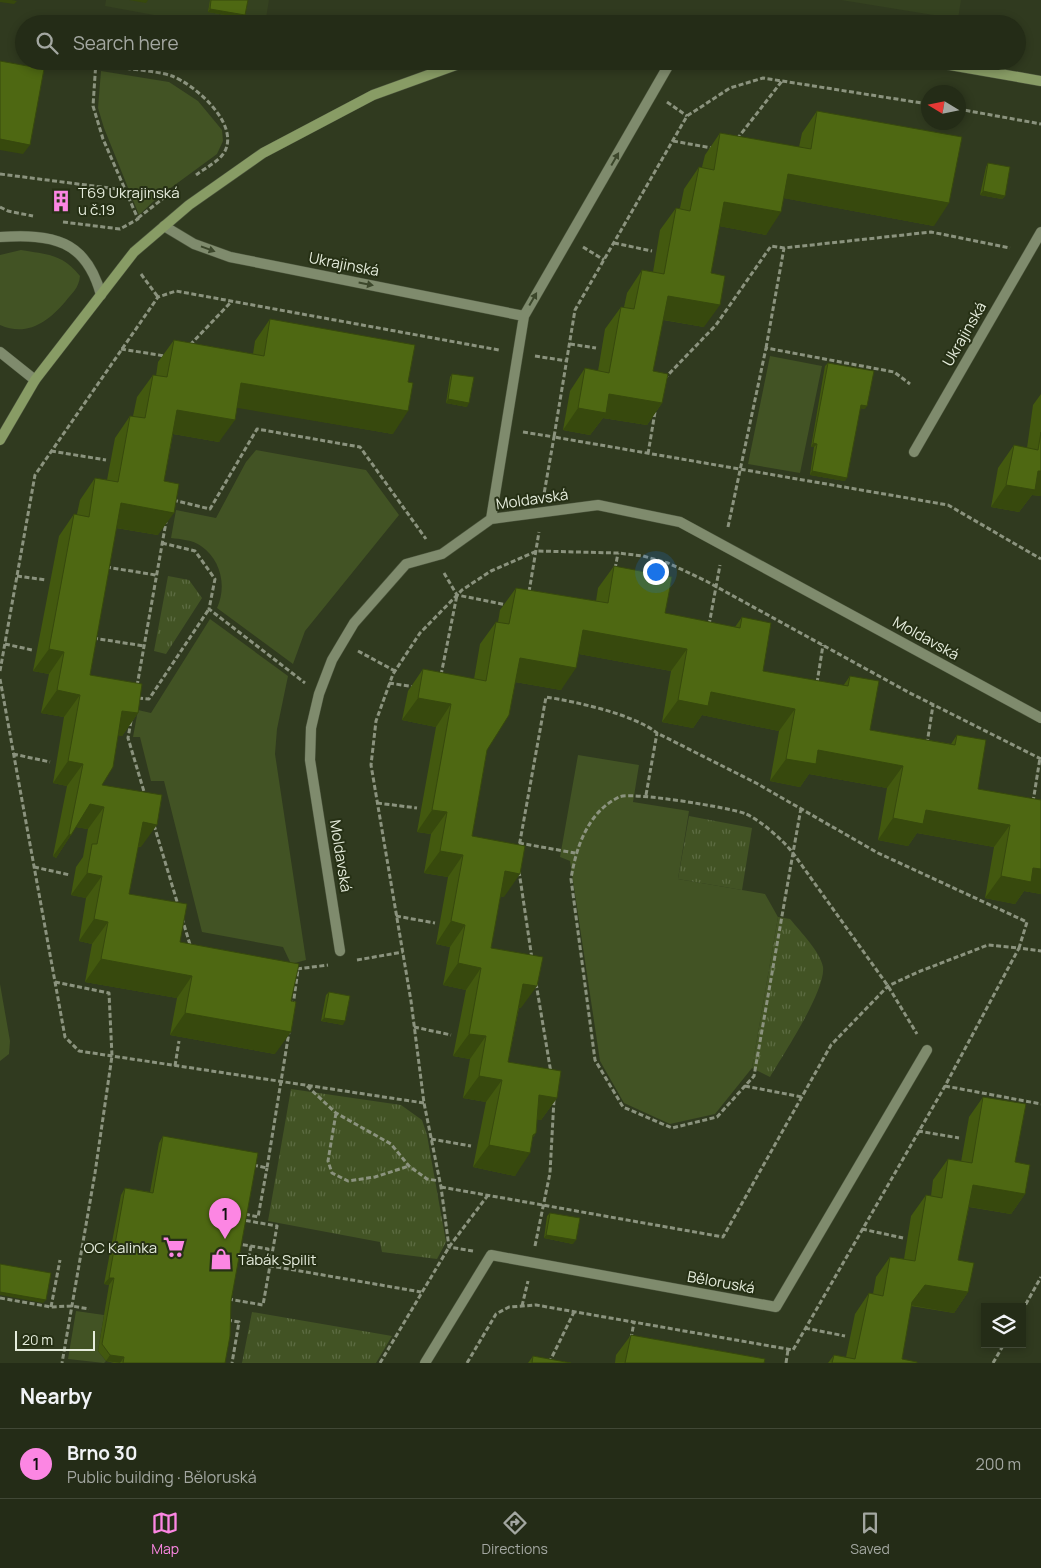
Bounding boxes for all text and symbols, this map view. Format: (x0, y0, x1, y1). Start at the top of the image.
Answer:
search box (15, 15, 1026, 70)
icon: search (33, 29, 61, 57)
text: Search here (73, 30, 179, 56)
north arrow (921, 85, 966, 130)
one-way arrow (610, 152, 619, 165)
place label: T69 Ukrajinská u č.19 (78, 182, 180, 220)
building icon: T69 Ukrajinská u č.19 (48, 188, 74, 214)
one-way arrow (200, 245, 215, 253)
street label: Ukrajinská (307, 247, 381, 281)
one-way arrow (358, 280, 374, 288)
one-way arrow (529, 293, 538, 306)
street label: Ukrajinská (937, 298, 991, 370)
street label: Moldavská (494, 484, 570, 514)
your location (643, 559, 669, 585)
street label: Moldavská (889, 611, 963, 665)
street label: Moldavská (325, 818, 357, 894)
pin: 1 (209, 1198, 241, 1239)
supermarket icon: OC Kalinka (161, 1234, 187, 1260)
place label: OC Kalinka (83, 1237, 157, 1258)
shop icon: Tabák Spilit (208, 1246, 234, 1272)
place label: Tabák Spilit (238, 1249, 317, 1270)
street label: Běloruská (686, 1266, 756, 1298)
map controls (981, 1303, 1026, 1348)
button: layers (981, 1303, 1026, 1348)
scale bar (15, 1328, 95, 1351)
text: 20 m (22, 1330, 53, 1349)
text: Nearby (20, 1382, 92, 1410)
text: Brno 30 (67, 1440, 137, 1466)
text: 1 (32, 1453, 40, 1475)
text: 200 m (976, 1453, 1021, 1475)
text: Public building · Běloruská (67, 1466, 257, 1488)
tab: Map (151, 1509, 179, 1558)
tab: Directions (482, 1509, 548, 1558)
tab: Saved (850, 1509, 890, 1558)

